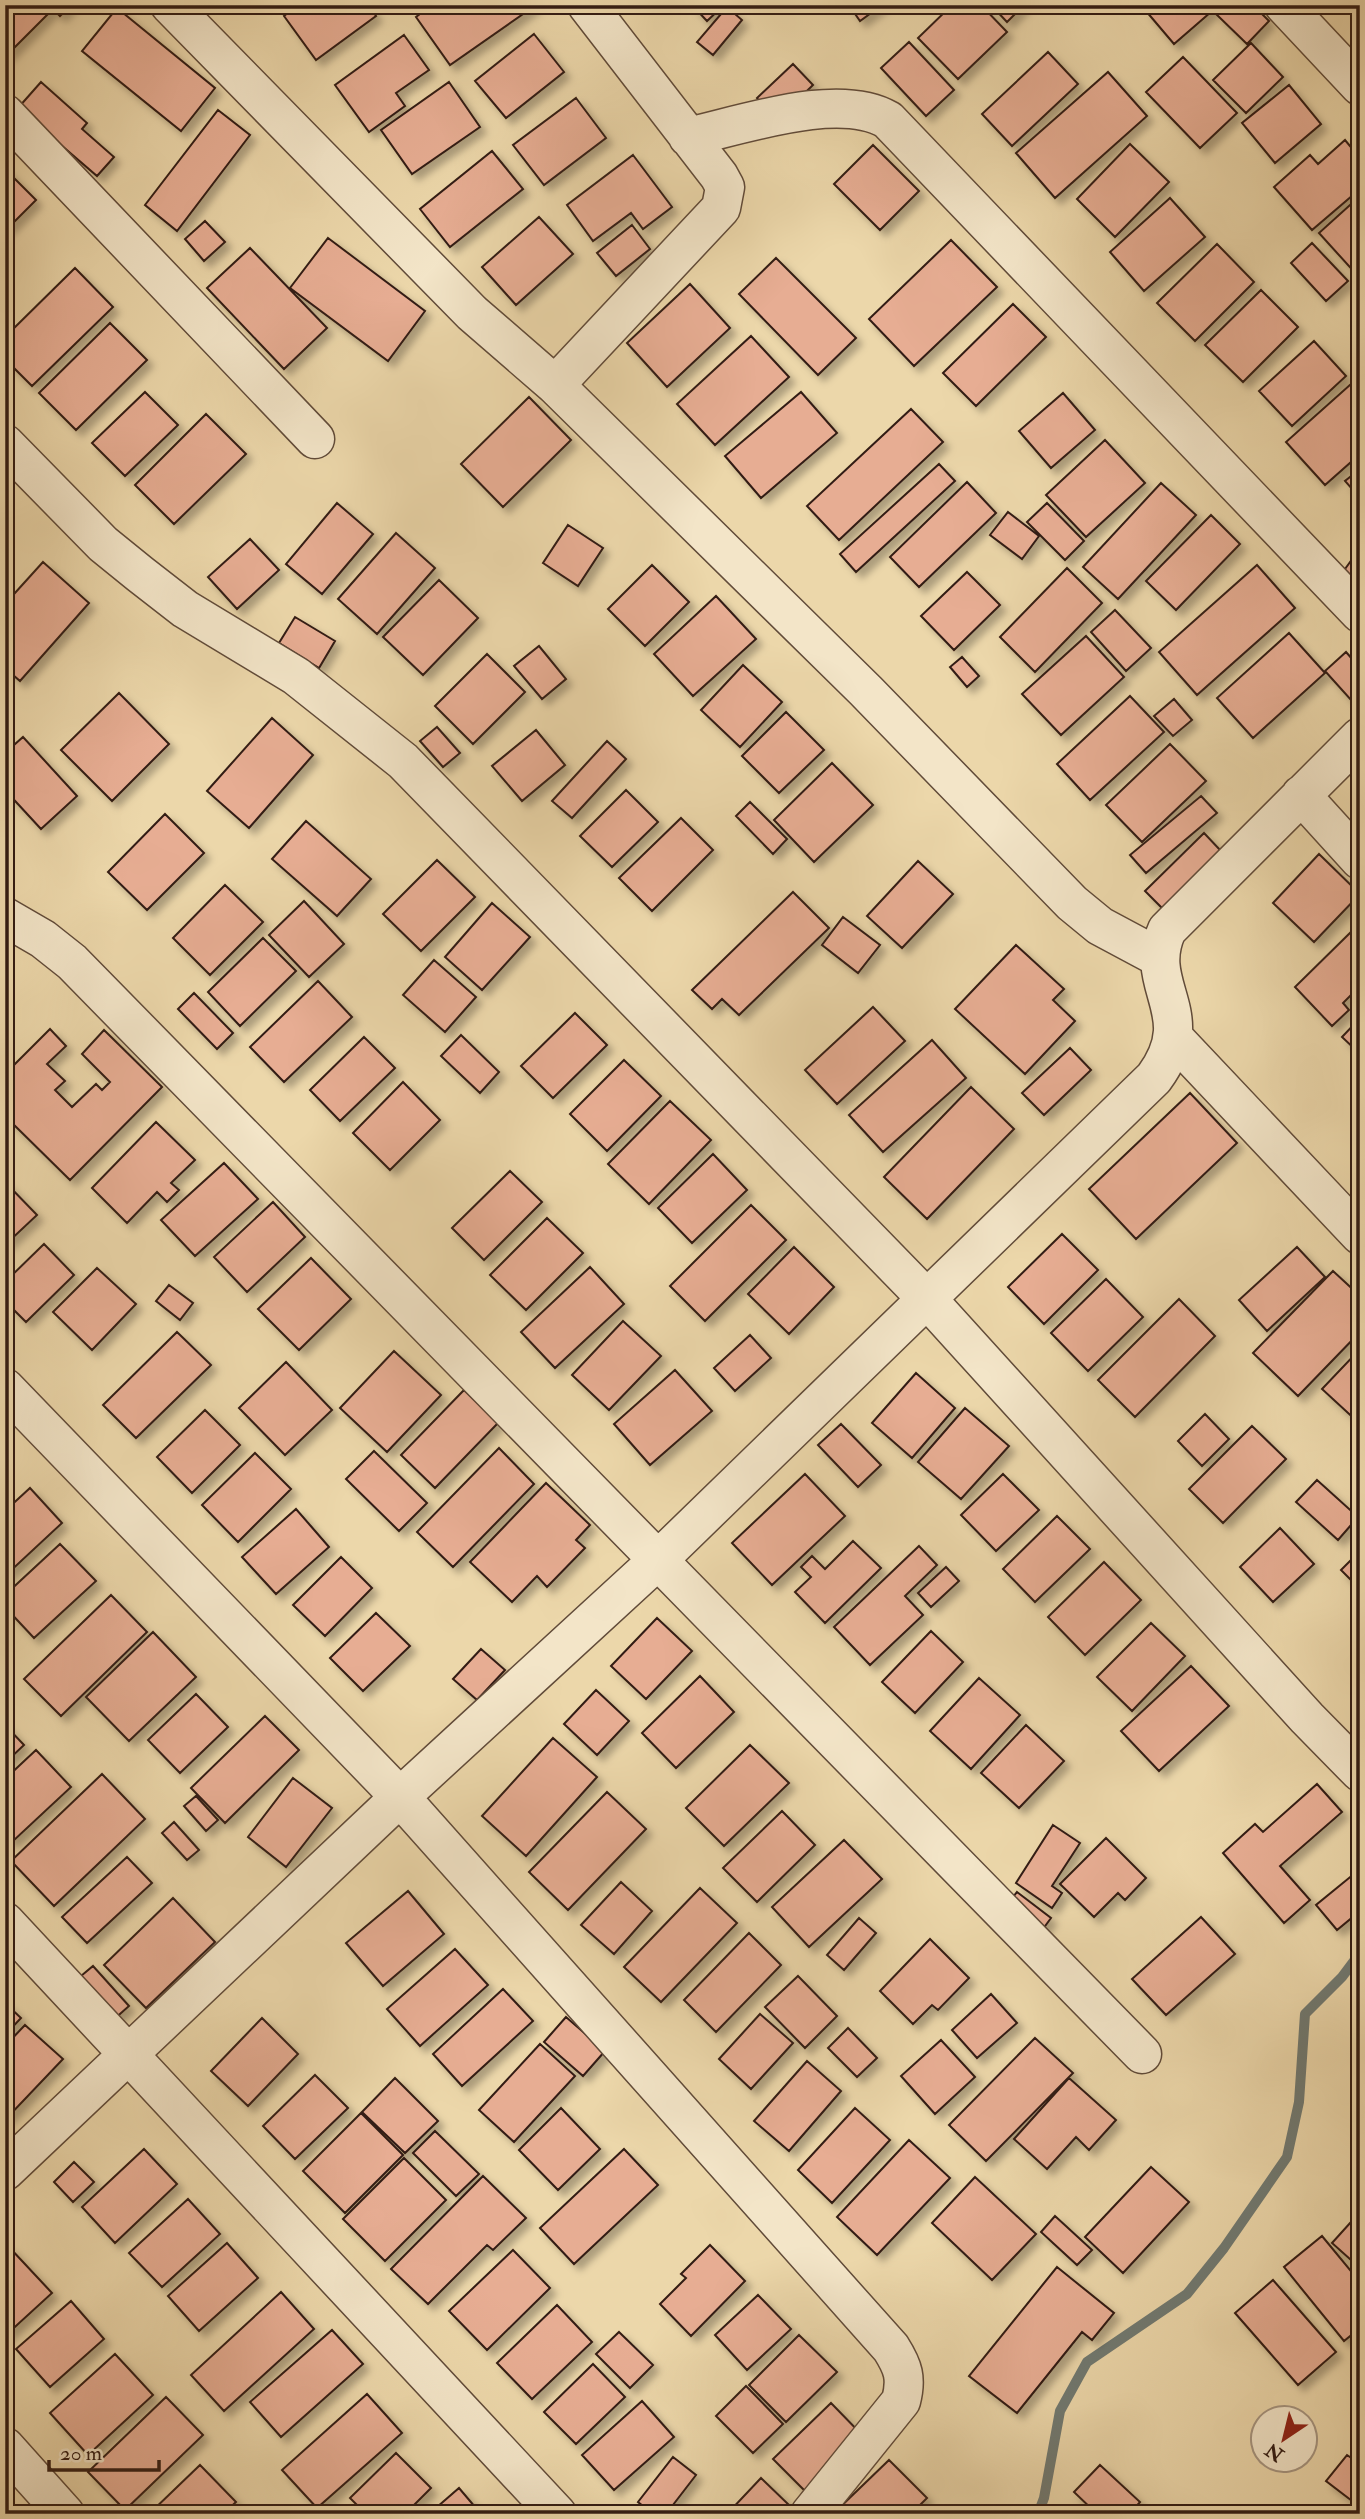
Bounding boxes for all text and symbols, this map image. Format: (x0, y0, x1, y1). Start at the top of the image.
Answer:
north arrow (1250, 2404, 1320, 2474)
scale bar (49, 2428, 159, 2472)
text: N (1260, 2437, 1289, 2467)
text: 20 m (60, 2440, 102, 2467)

